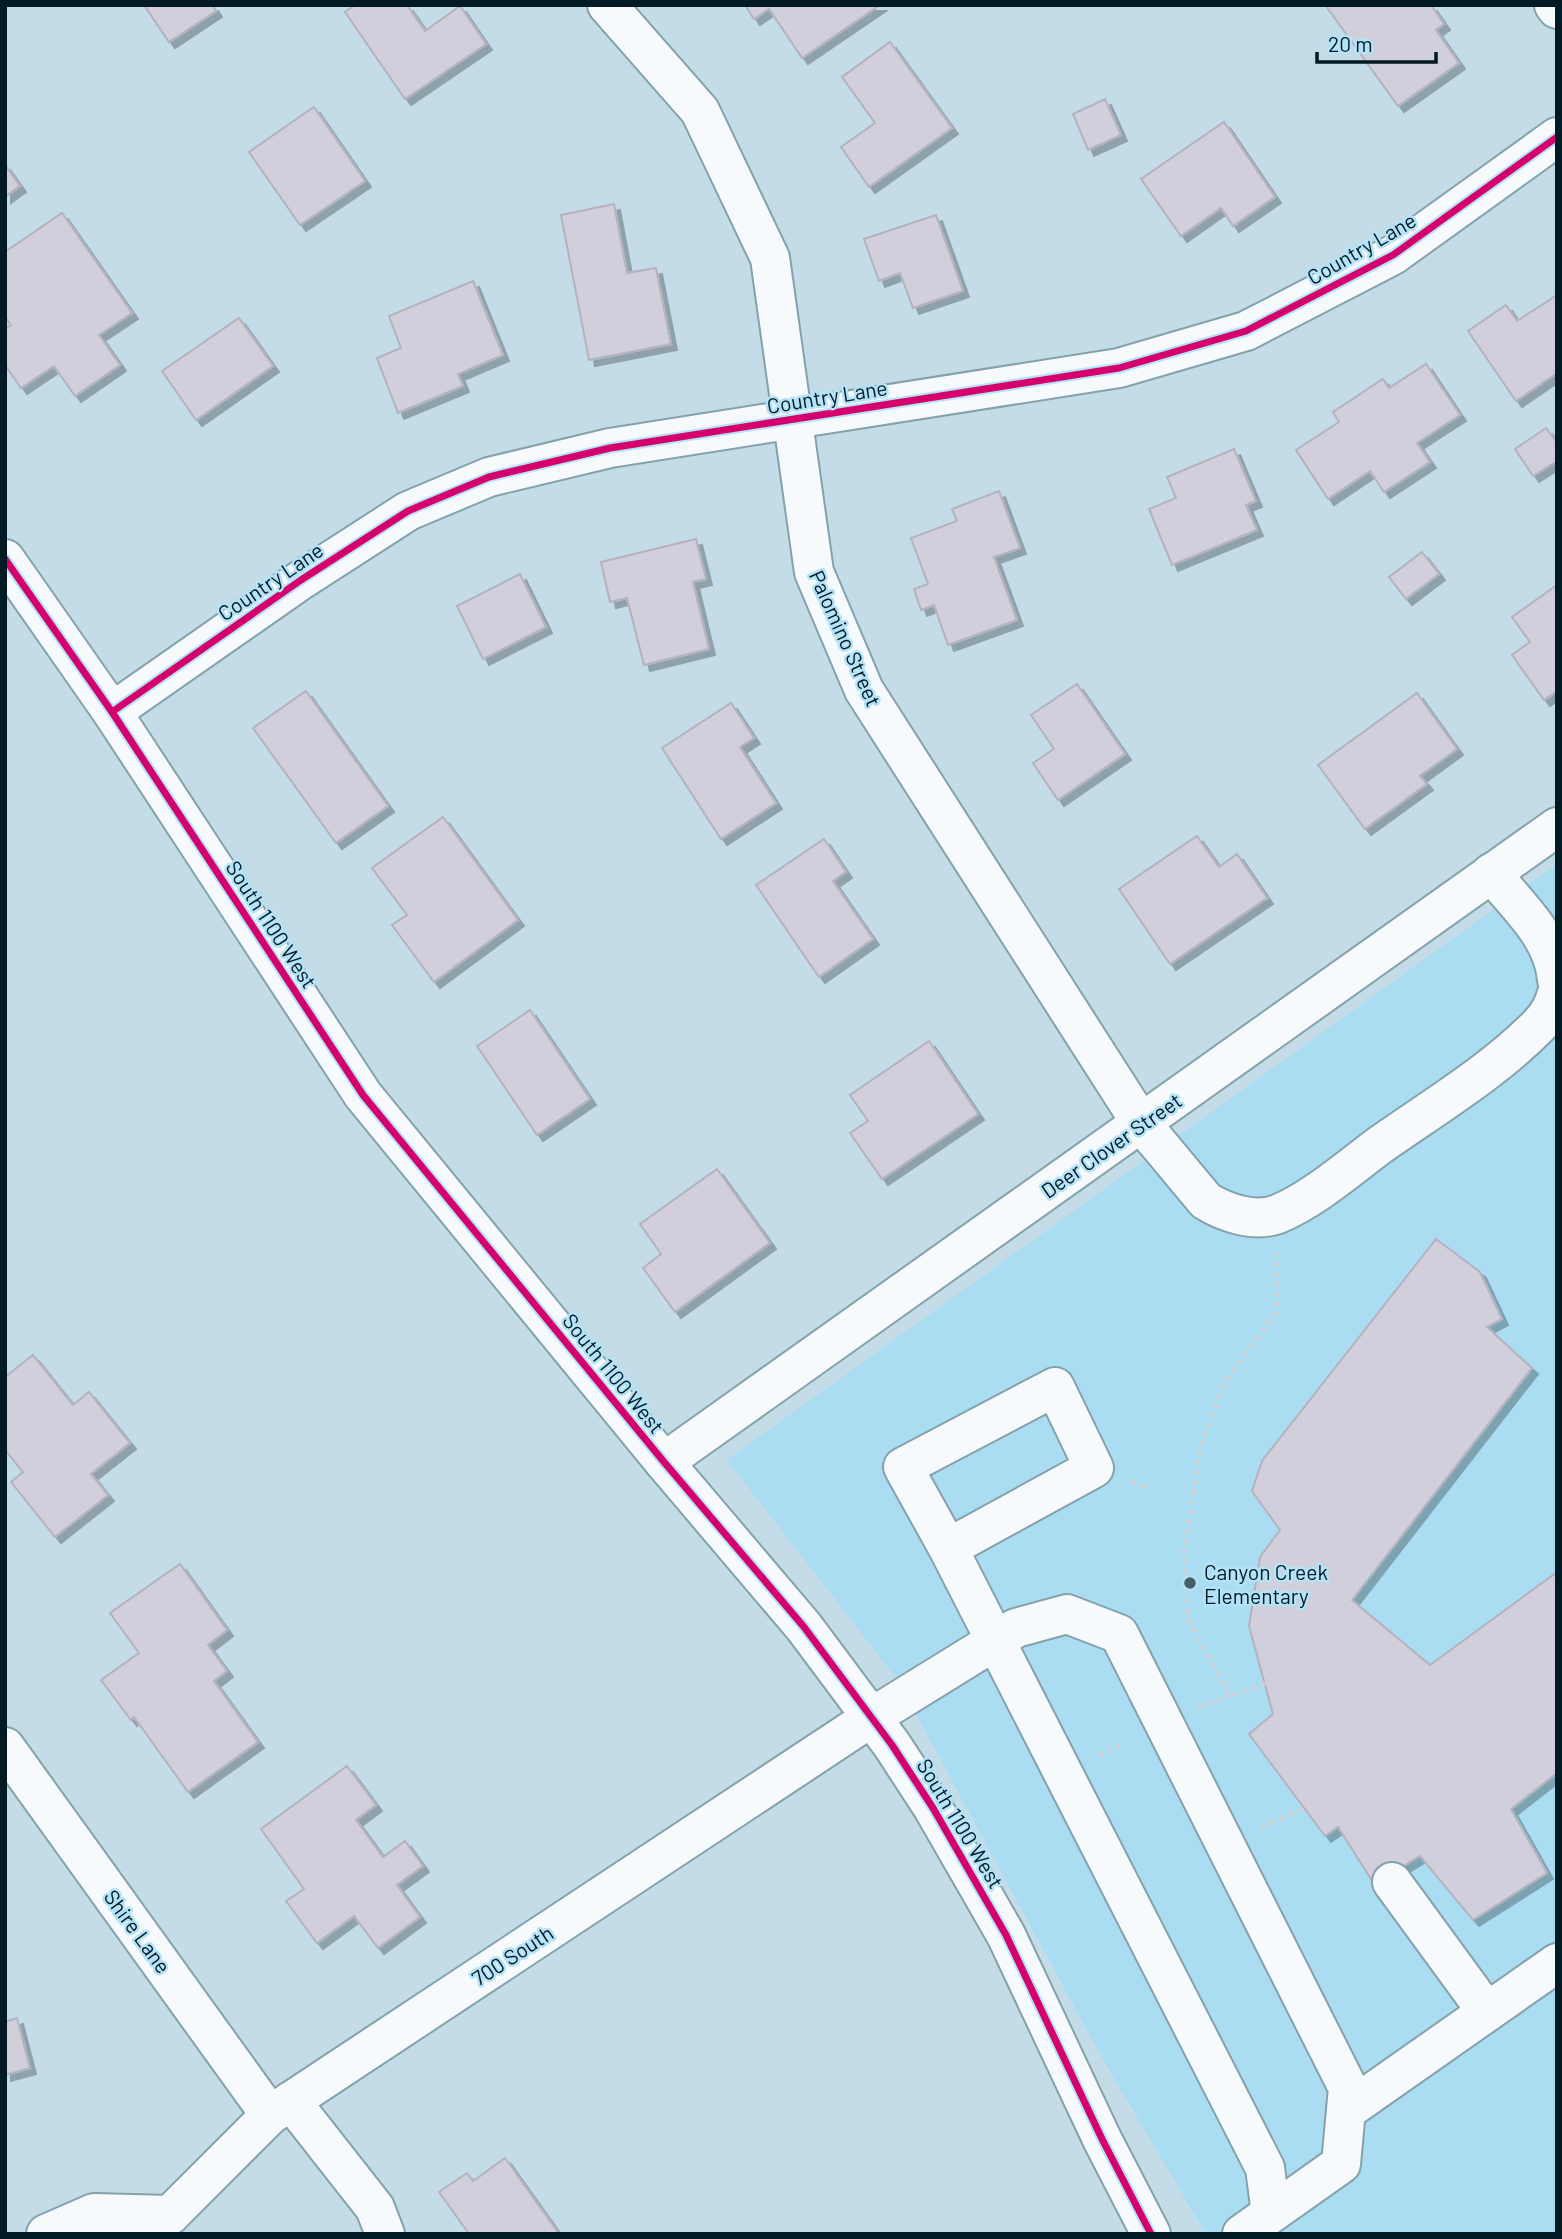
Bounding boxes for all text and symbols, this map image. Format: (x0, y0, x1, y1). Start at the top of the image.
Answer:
scale bar (1317, 21, 1436, 65)
text: 20 m (1328, 31, 1373, 56)
street label: Country Lane (1302, 207, 1420, 289)
street label: Country Lane (765, 374, 889, 418)
street label: Country Lane (213, 537, 327, 625)
street label: Palomino Street (805, 566, 887, 710)
street label: South 1100 West (221, 856, 323, 992)
street label: Deer Clover Street (1036, 1087, 1186, 1203)
street label: South 1100 West (558, 1308, 670, 1438)
place label: Canyon Creek Elementary (1204, 1559, 1328, 1608)
marker: Canyon Creek Elementary (1182, 1575, 1198, 1591)
street label: South 1100 West (912, 1754, 1010, 1892)
street label: Shire Lane (99, 1884, 177, 1978)
street label: 700 South (467, 1920, 557, 1990)

